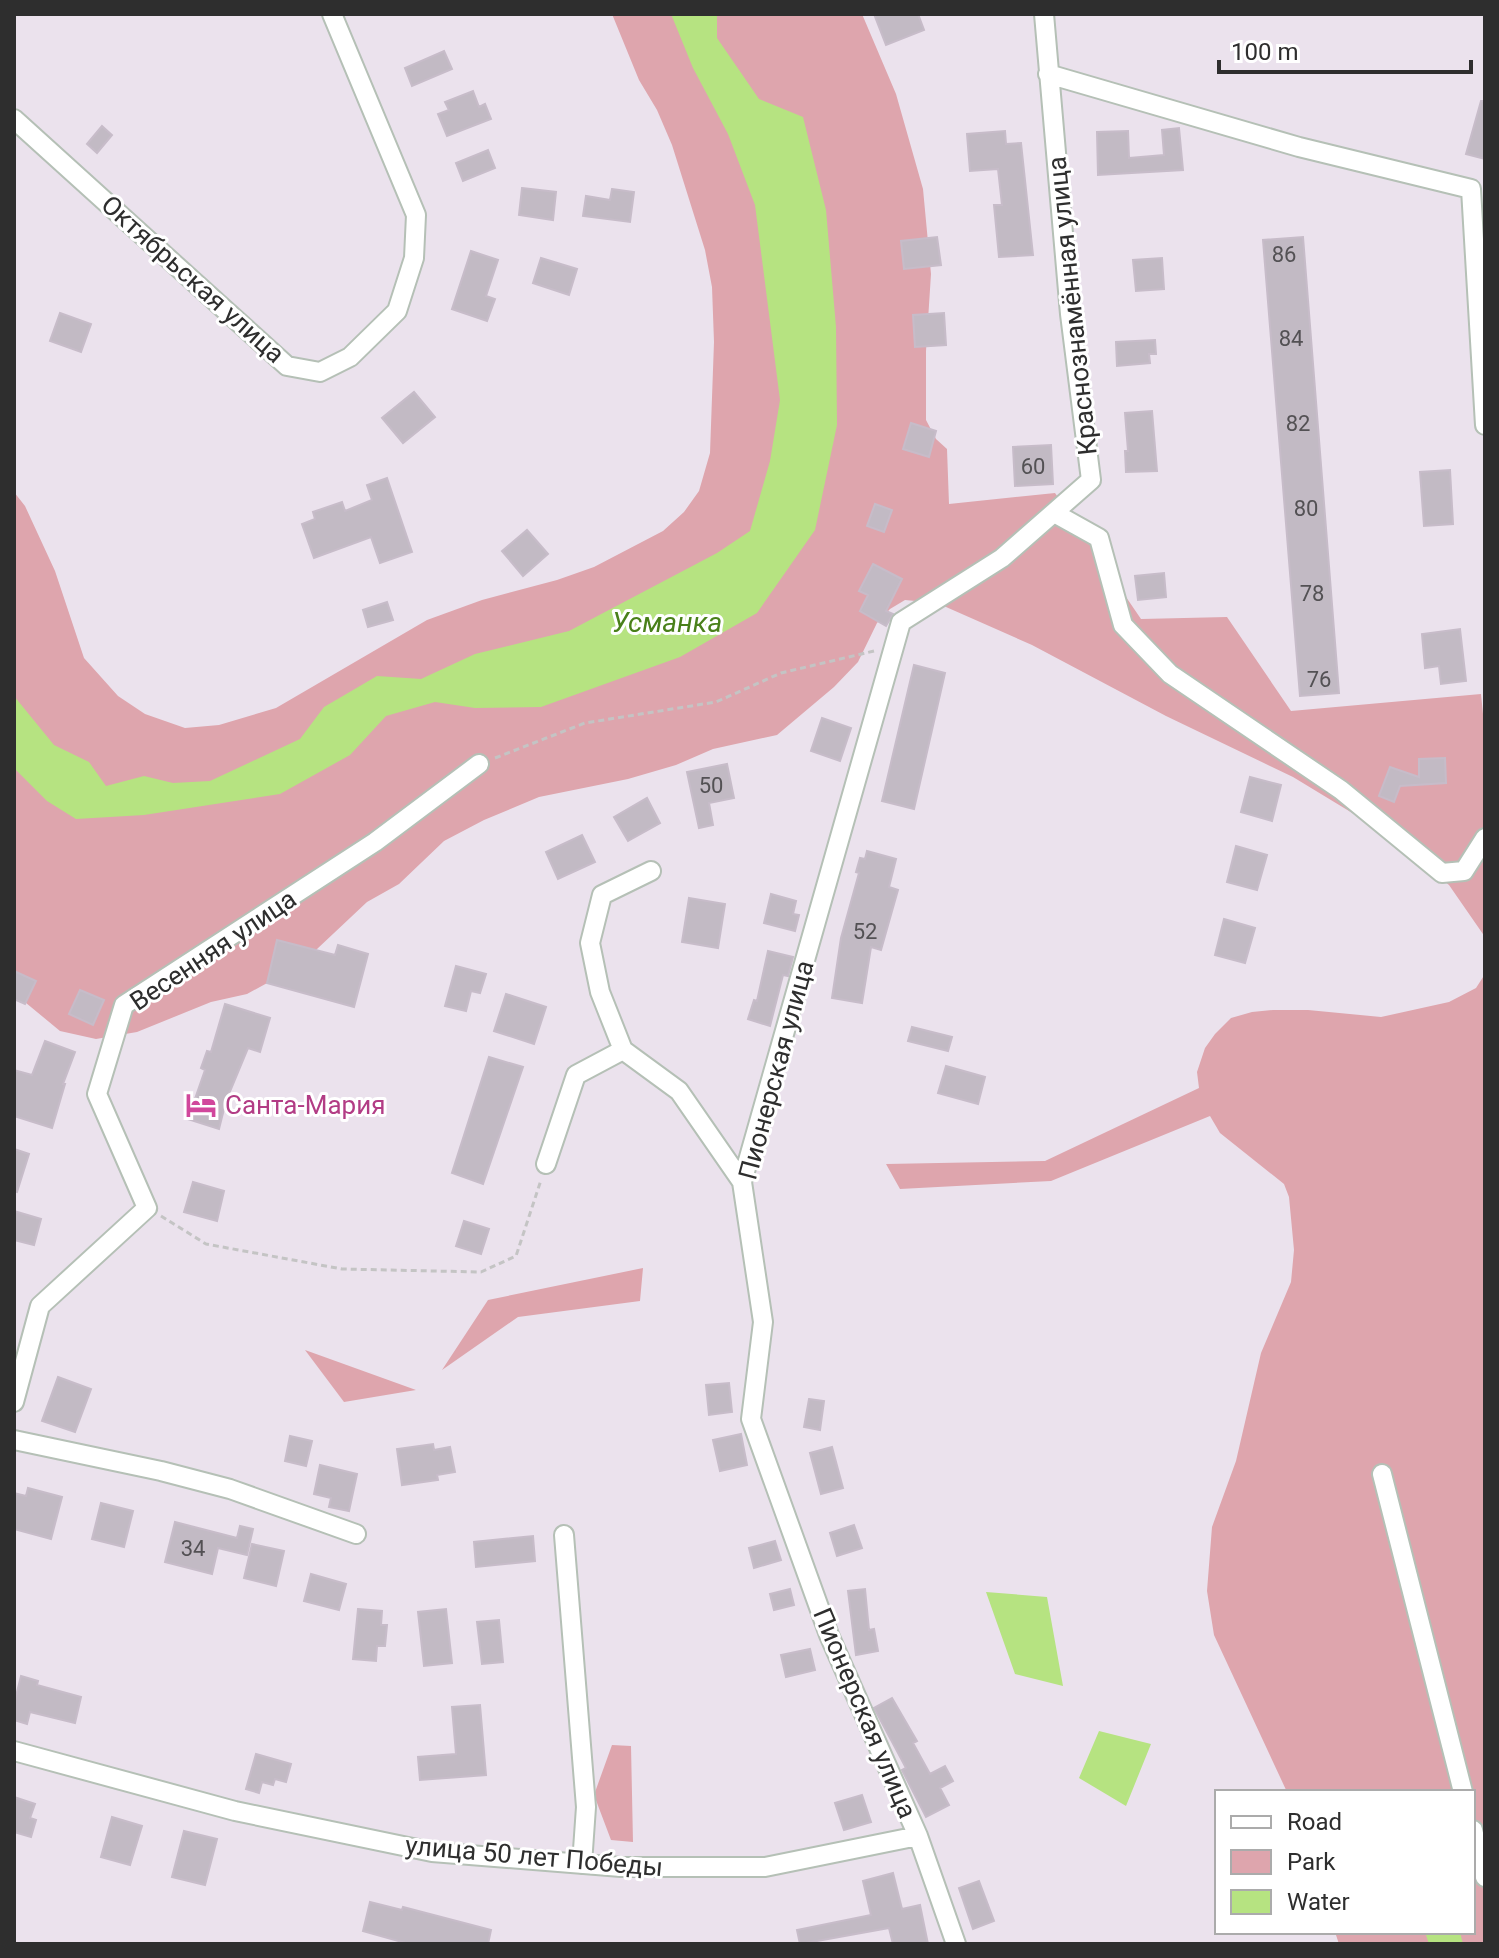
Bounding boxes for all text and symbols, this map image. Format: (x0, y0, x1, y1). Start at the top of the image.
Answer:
scale bar (1219, 24, 1471, 74)
text: 100 m (1231, 38, 1298, 66)
street label: Краснознамённая улица (1041, 155, 1103, 457)
street label: Октябрьская улица (95, 189, 291, 369)
house number: 86 (1272, 242, 1296, 267)
house number: 84 (1279, 326, 1303, 351)
house number: 82 (1286, 411, 1310, 436)
house number: 60 (1021, 454, 1045, 479)
house number: 80 (1294, 496, 1318, 521)
house number: 78 (1300, 581, 1324, 606)
water label: Усманка (612, 606, 722, 639)
house number: 76 (1307, 667, 1331, 692)
house number: 50 (699, 773, 723, 798)
street label: Весенняя улица (124, 883, 302, 1017)
house number: 52 (853, 919, 877, 944)
street label: Пионерская улица (732, 957, 820, 1183)
hotel icon: Санта-Мария (184, 1088, 218, 1122)
place label: Санта-Мария (225, 1090, 385, 1120)
house number: 34 (181, 1536, 205, 1561)
street label: Пионерская улица (807, 1603, 923, 1823)
legend (1215, 1790, 1475, 1934)
text: Road (1287, 1808, 1342, 1836)
street label: улица 50 лет Победы (404, 1830, 664, 1882)
text: Park (1287, 1848, 1336, 1876)
text: Water (1287, 1888, 1350, 1916)

